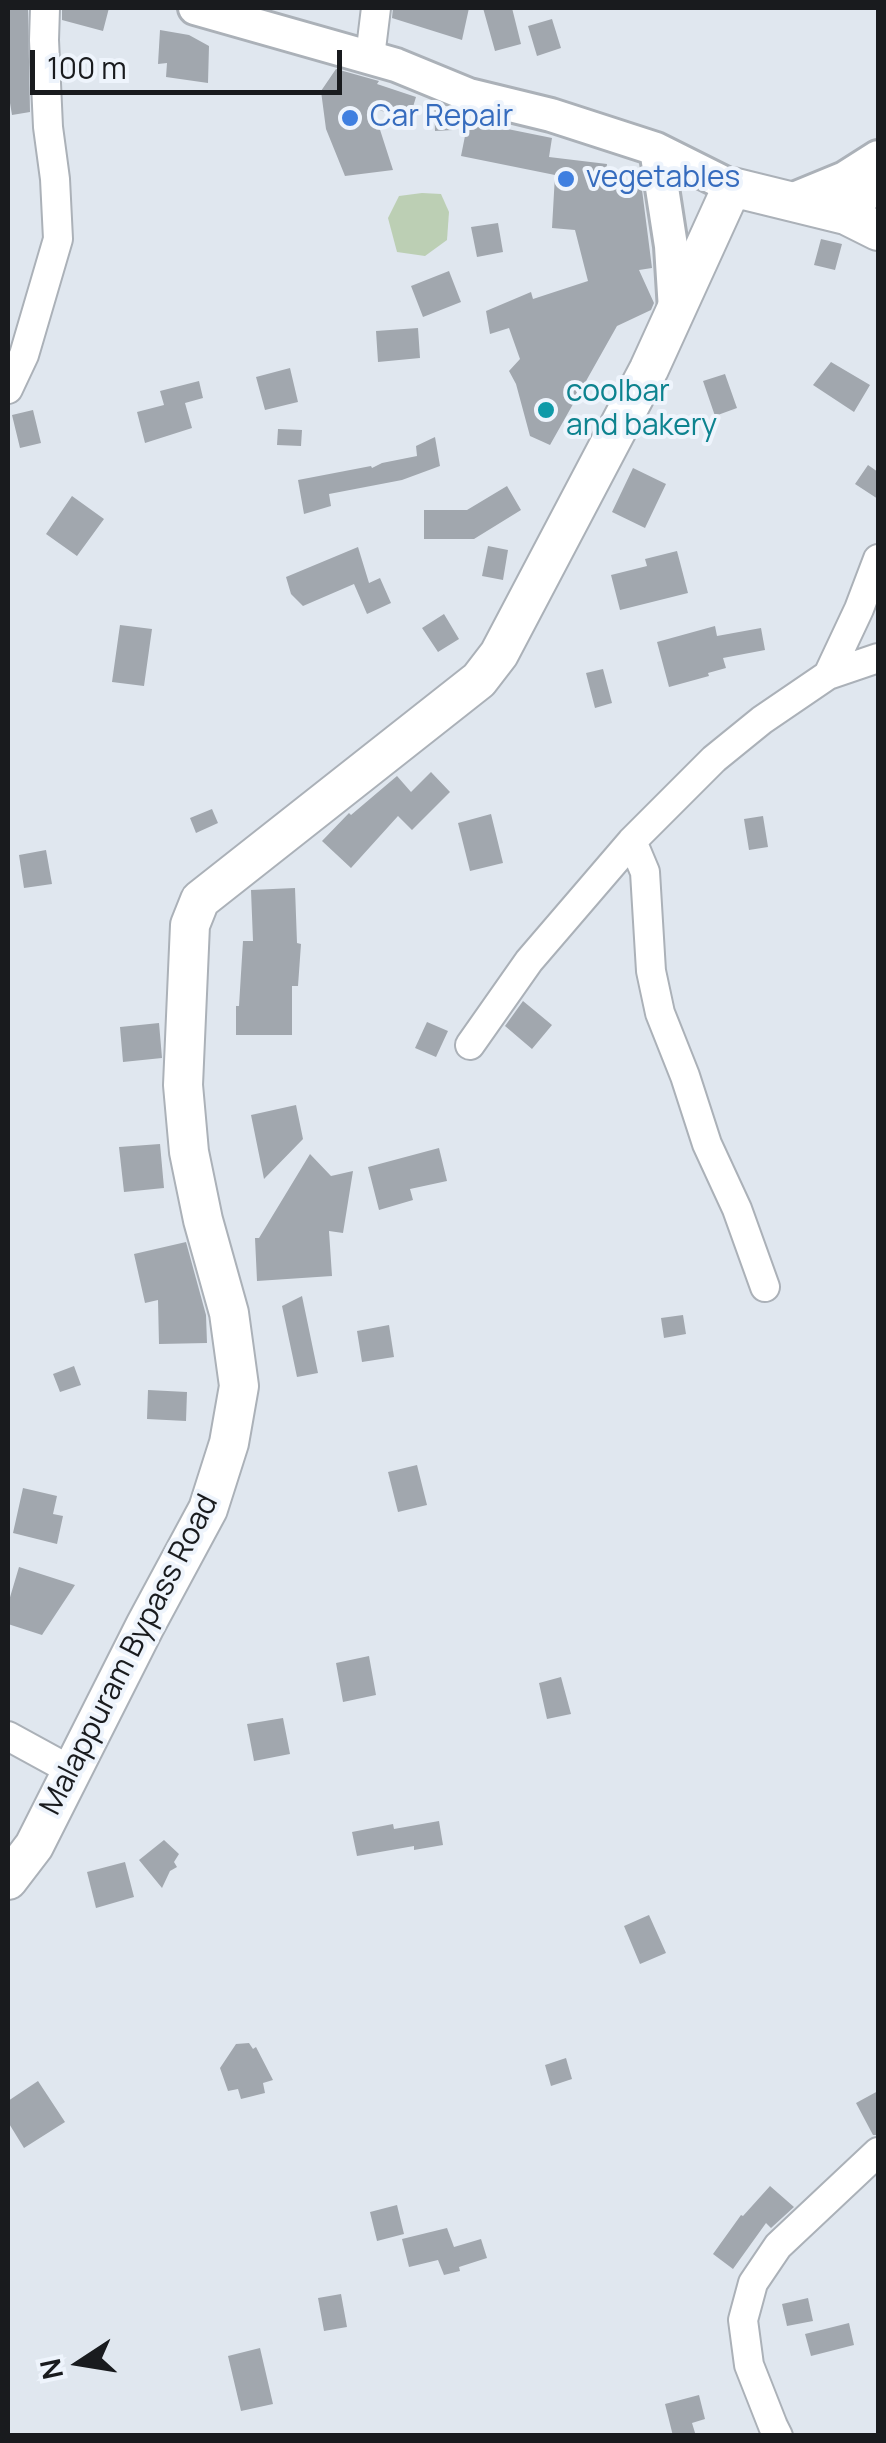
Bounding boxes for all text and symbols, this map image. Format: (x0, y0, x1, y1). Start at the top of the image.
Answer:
scale bar (35, 30, 348, 92)
text: 100 m (47, 47, 127, 88)
place label: Car Repair (370, 100, 513, 136)
marker: Car Repair (339, 107, 361, 129)
place label: vegetables (586, 161, 740, 197)
marker: vegetables (555, 168, 577, 190)
place label: coolbar and bakery (566, 375, 717, 446)
marker: coolbar and bakery (535, 399, 557, 421)
street label: Malappuram Bypass Road (34, 1489, 226, 1821)
north arrow (30, 2313, 130, 2413)
text: N (30, 2355, 71, 2383)

